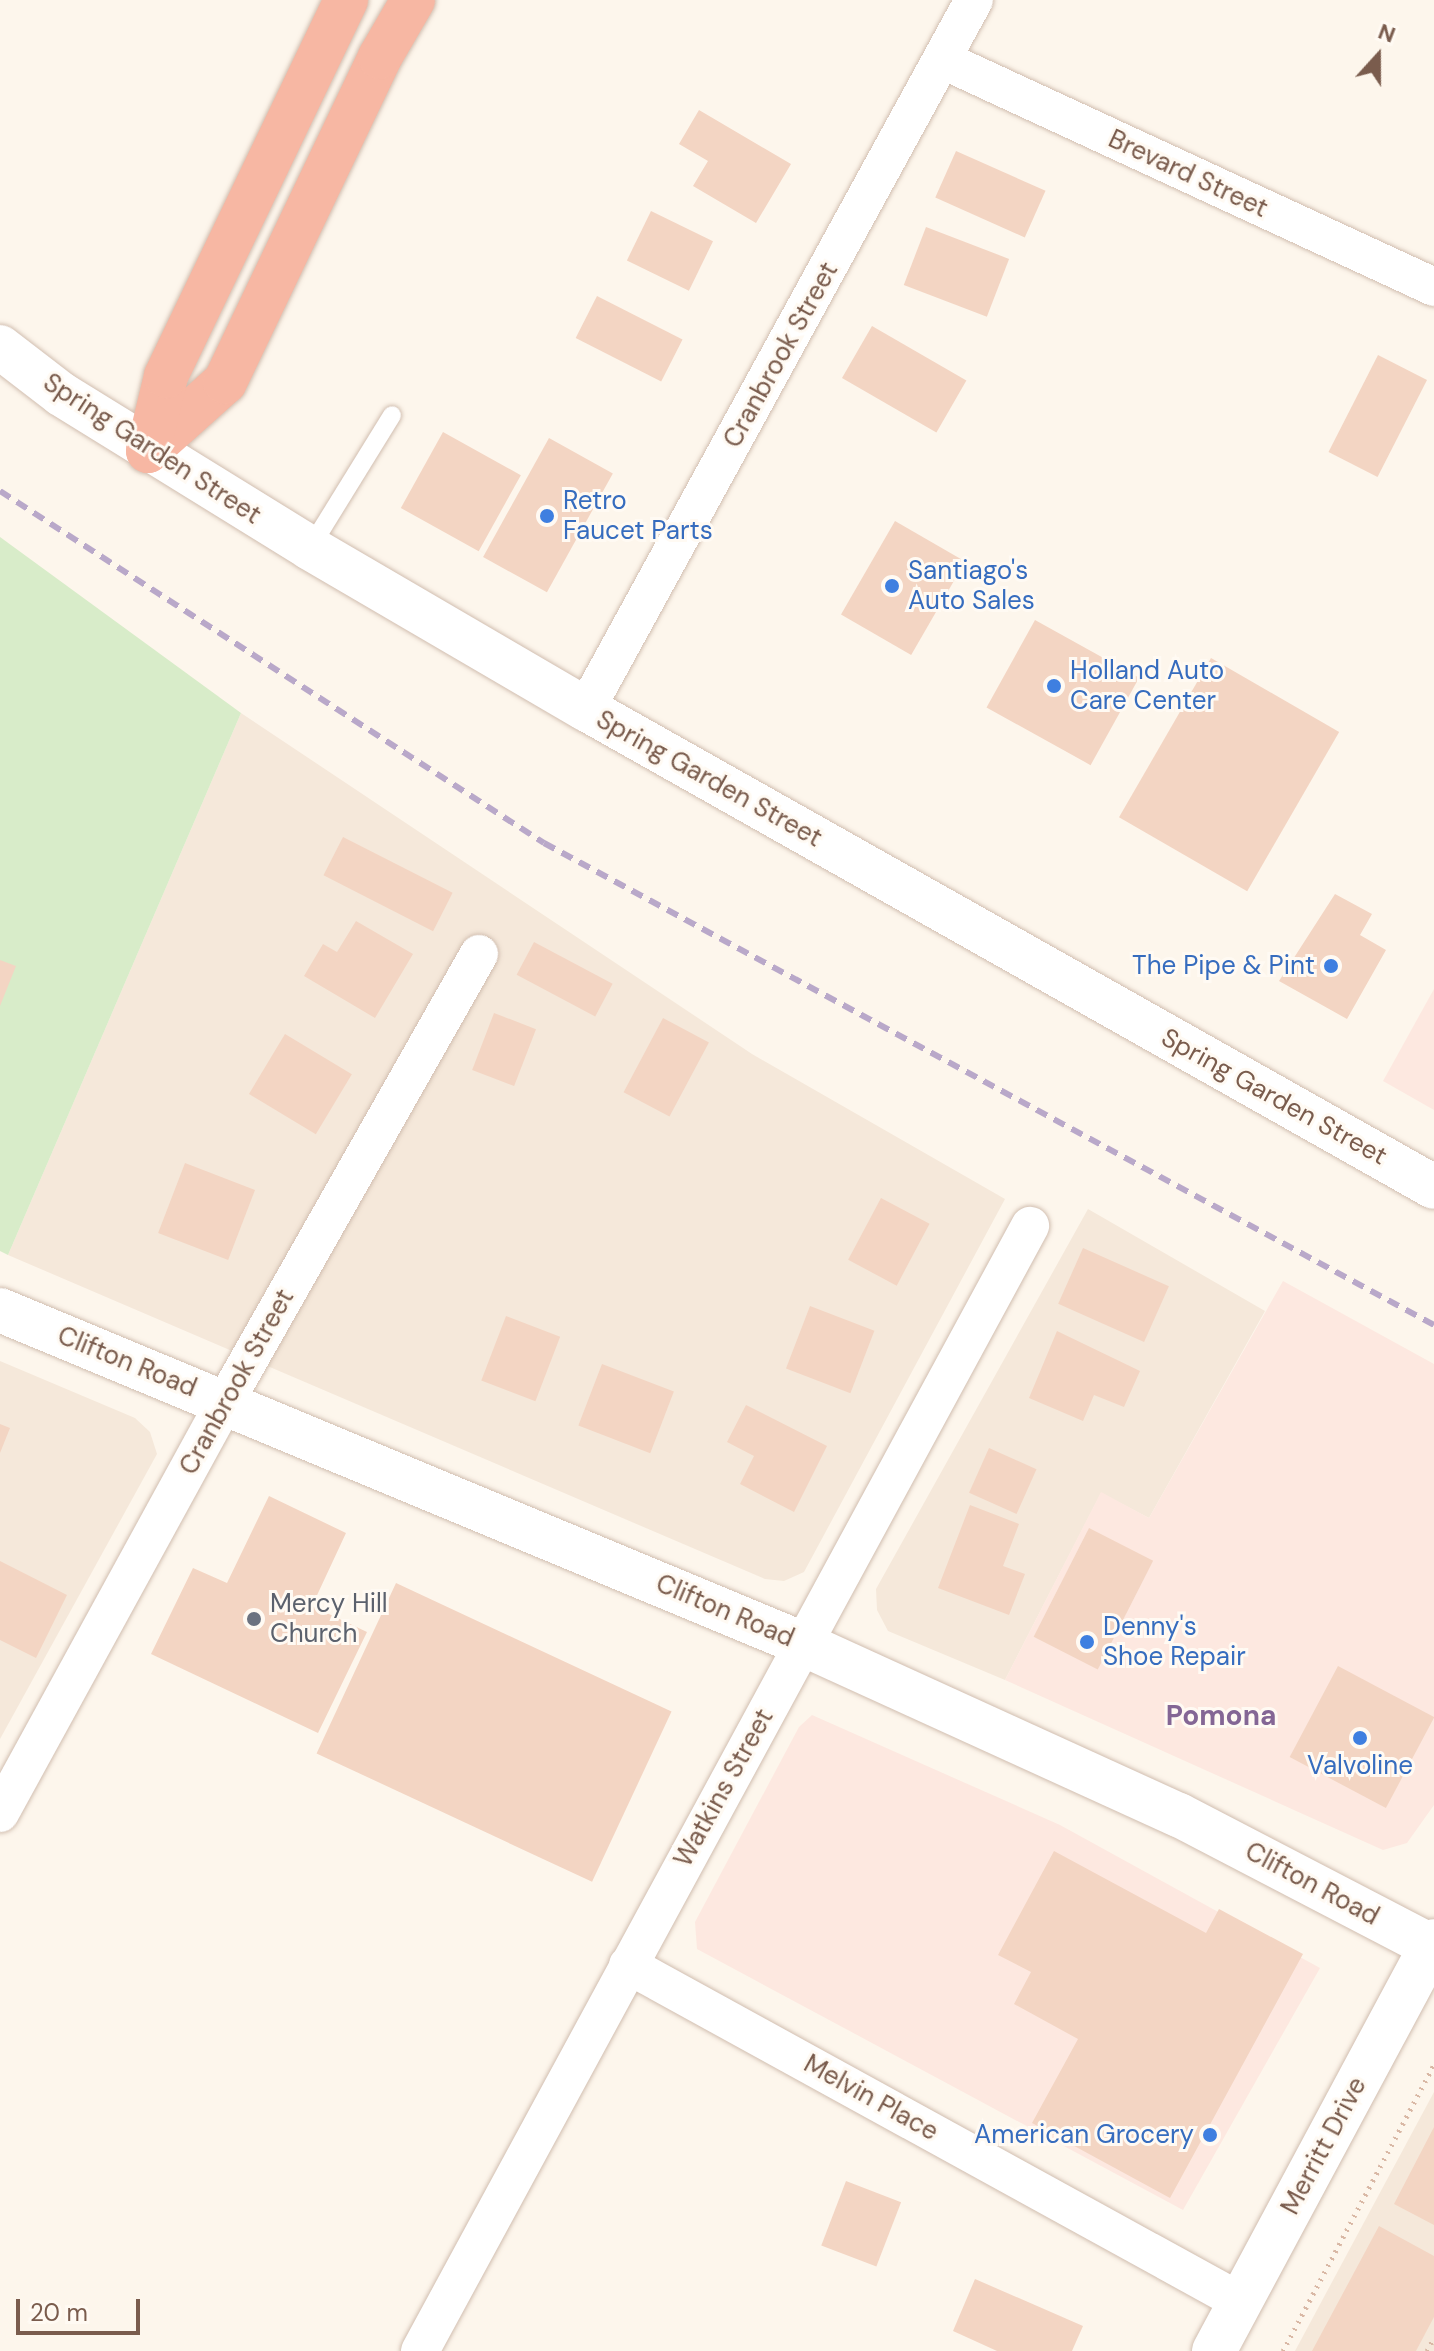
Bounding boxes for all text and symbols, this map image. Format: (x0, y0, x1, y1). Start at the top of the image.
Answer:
north arrow (1338, 16, 1418, 96)
text: N (1374, 17, 1399, 50)
street label: Brevard Street (1103, 123, 1273, 225)
street label: Cranbrook Street (717, 257, 845, 453)
street label: Spring Garden Street (37, 367, 267, 531)
place label: Retro Faucet Parts (563, 485, 713, 546)
marker: Retro Faucet Parts (538, 507, 556, 525)
place label: Santiago's Auto Sales (908, 555, 1035, 616)
marker: Santiago's Auto Sales (883, 577, 901, 595)
place label: Holland Auto Care Center (1070, 655, 1224, 716)
marker: Holland Auto Care Center (1045, 677, 1063, 695)
street label: Spring Garden Street (591, 704, 827, 854)
place label: The Pipe & Pint (1132, 950, 1315, 982)
marker: The Pipe & Pint (1322, 957, 1340, 975)
street label: Spring Garden Street (1156, 1022, 1392, 1172)
street label: Cranbrook Street (173, 1284, 301, 1480)
street label: Clifton Road (53, 1320, 201, 1404)
street label: Clifton Road (651, 1568, 799, 1654)
place label: Mercy Hill Church (270, 1588, 388, 1650)
marker: Mercy Hill Church (245, 1610, 263, 1628)
place label: Denny's Shoe Repair (1103, 1611, 1246, 1672)
marker: Denny's Shoe Repair (1078, 1633, 1096, 1651)
district label: Pomona (1166, 1699, 1276, 1733)
street label: Watkins Street (668, 1704, 780, 1872)
marker: Valvoline (1351, 1729, 1369, 1747)
place label: Valvoline (1307, 1750, 1413, 1782)
street label: Clifton Road (1240, 1836, 1384, 1932)
street label: Melvin Place (798, 2048, 944, 2148)
street label: Merritt Drive (1275, 2072, 1373, 2220)
place label: American Grocery (974, 2119, 1194, 2151)
marker: American Grocery (1201, 2126, 1219, 2144)
scale bar (20, 2283, 144, 2333)
text: 20 m (30, 2297, 88, 2328)

